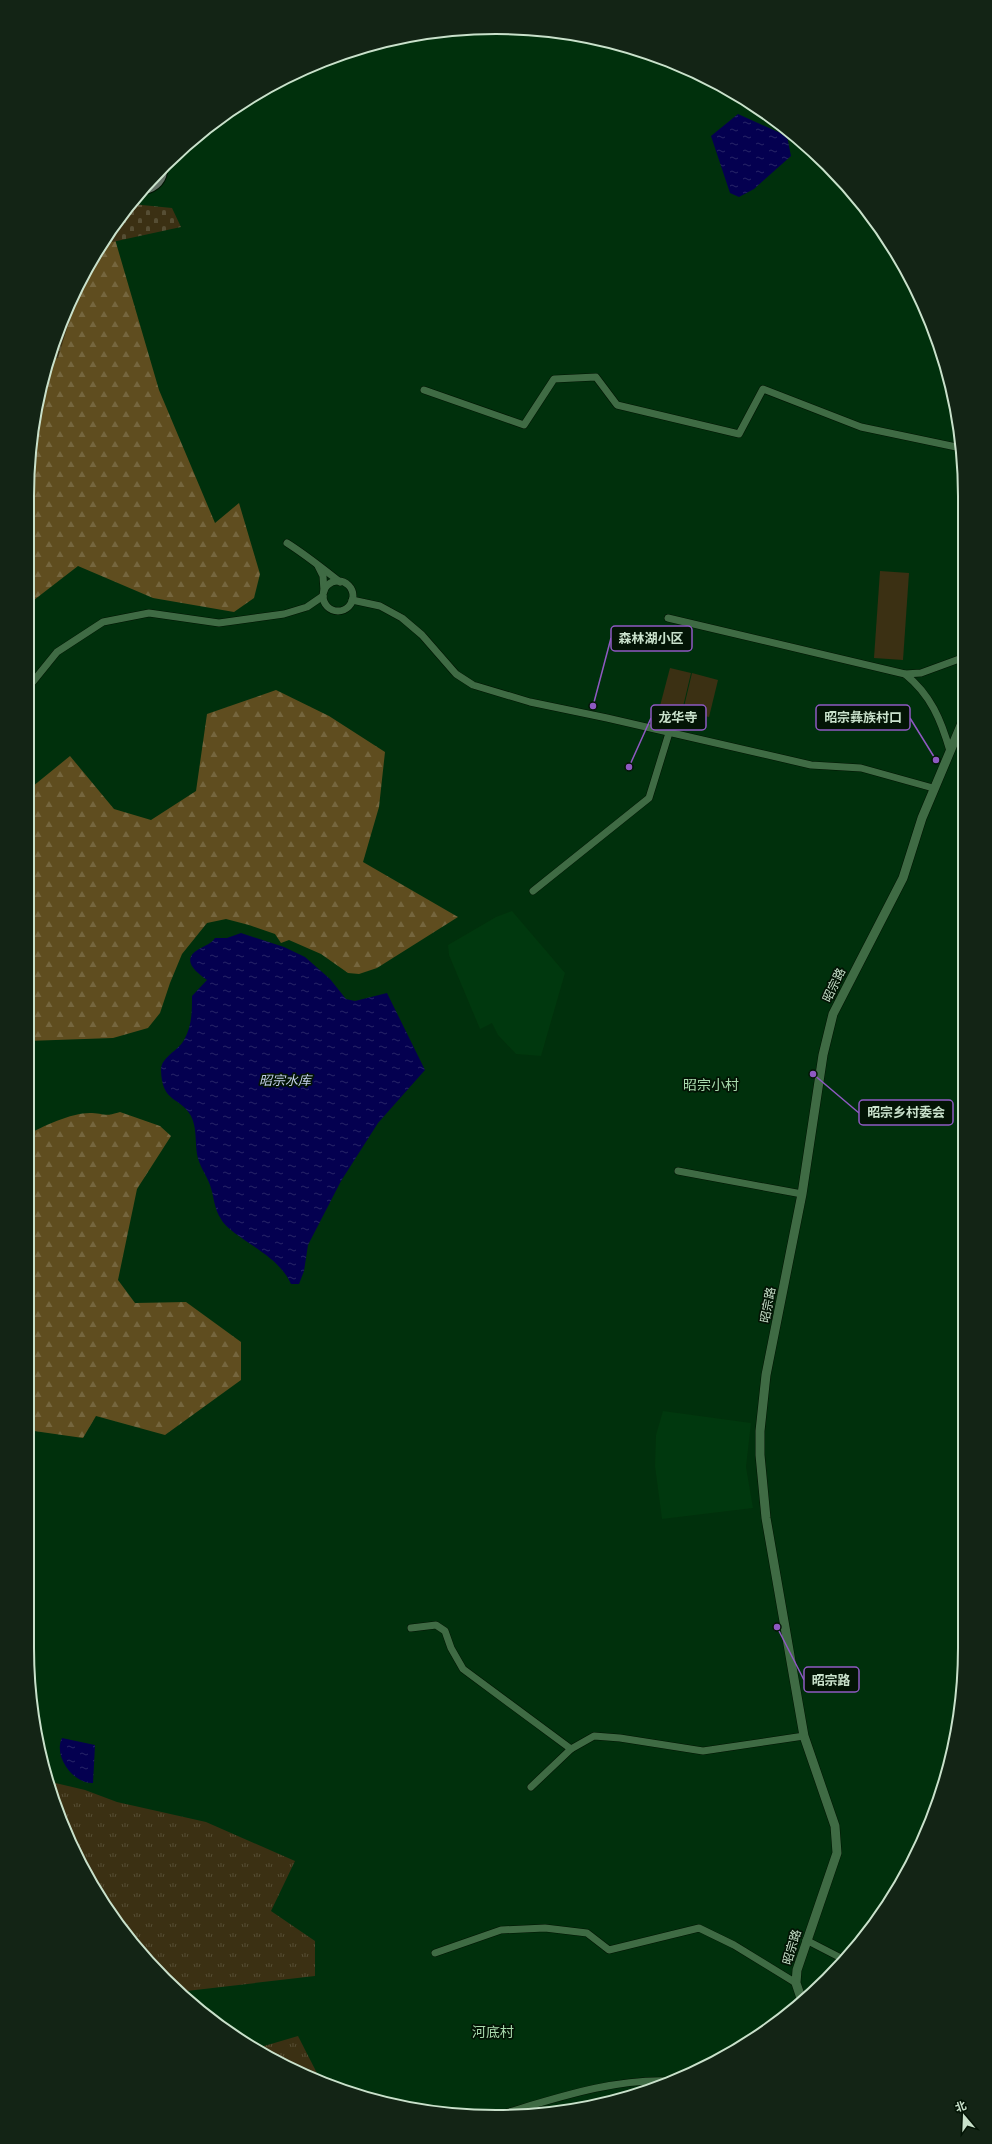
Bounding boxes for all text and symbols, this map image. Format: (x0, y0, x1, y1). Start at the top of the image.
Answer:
callout: 森林湖小区 (611, 626, 692, 651)
text: 森林湖小区 (618, 631, 684, 646)
callout: 龙华寺 (651, 705, 706, 730)
callout: 昭宗彝族村口 (816, 705, 910, 730)
text: 龙华寺 (658, 710, 698, 725)
text: 昭宗彝族村口 (824, 710, 902, 725)
street label: 昭宗路 (820, 966, 848, 1004)
water label: 昭宗水库 (259, 1073, 313, 1088)
district label: 昭宗小村 (683, 1077, 739, 1094)
callout: 昭宗乡村委会 (859, 1100, 953, 1125)
text: 昭宗乡村委会 (867, 1105, 945, 1120)
street label: 昭宗路 (758, 1286, 778, 1324)
callout: 昭宗路 (804, 1667, 859, 1692)
text: 昭宗路 (811, 1673, 851, 1688)
street label: 昭宗路 (780, 1928, 804, 1966)
district label: 河底村 (472, 2024, 514, 2041)
north arrow (944, 2096, 984, 2136)
text: 北 (954, 2099, 968, 2115)

